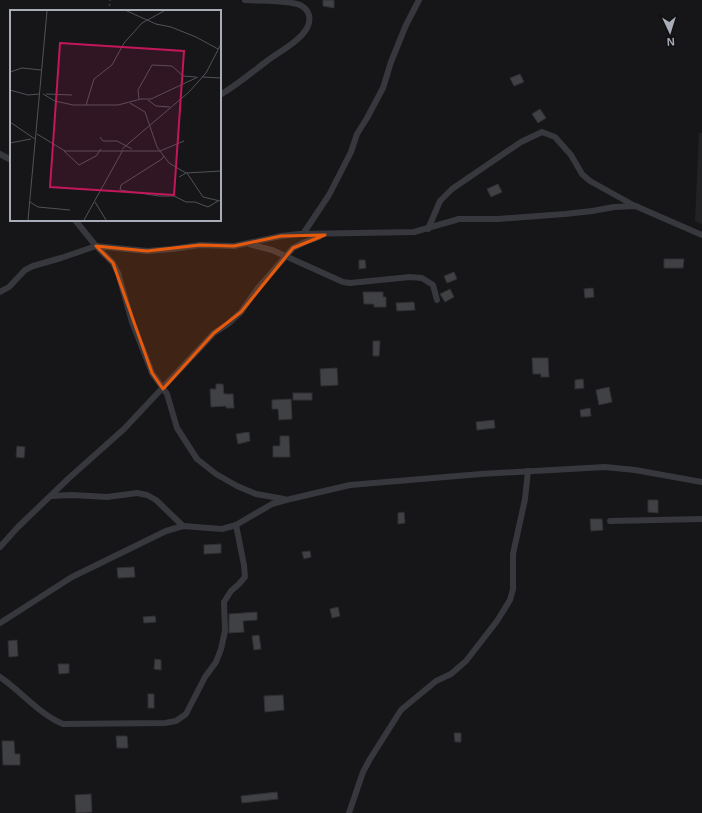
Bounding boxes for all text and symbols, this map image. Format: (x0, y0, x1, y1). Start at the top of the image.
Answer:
inset map (10, 10, 221, 221)
north arrow (650, 12, 690, 52)
text: N (666, 36, 675, 48)

